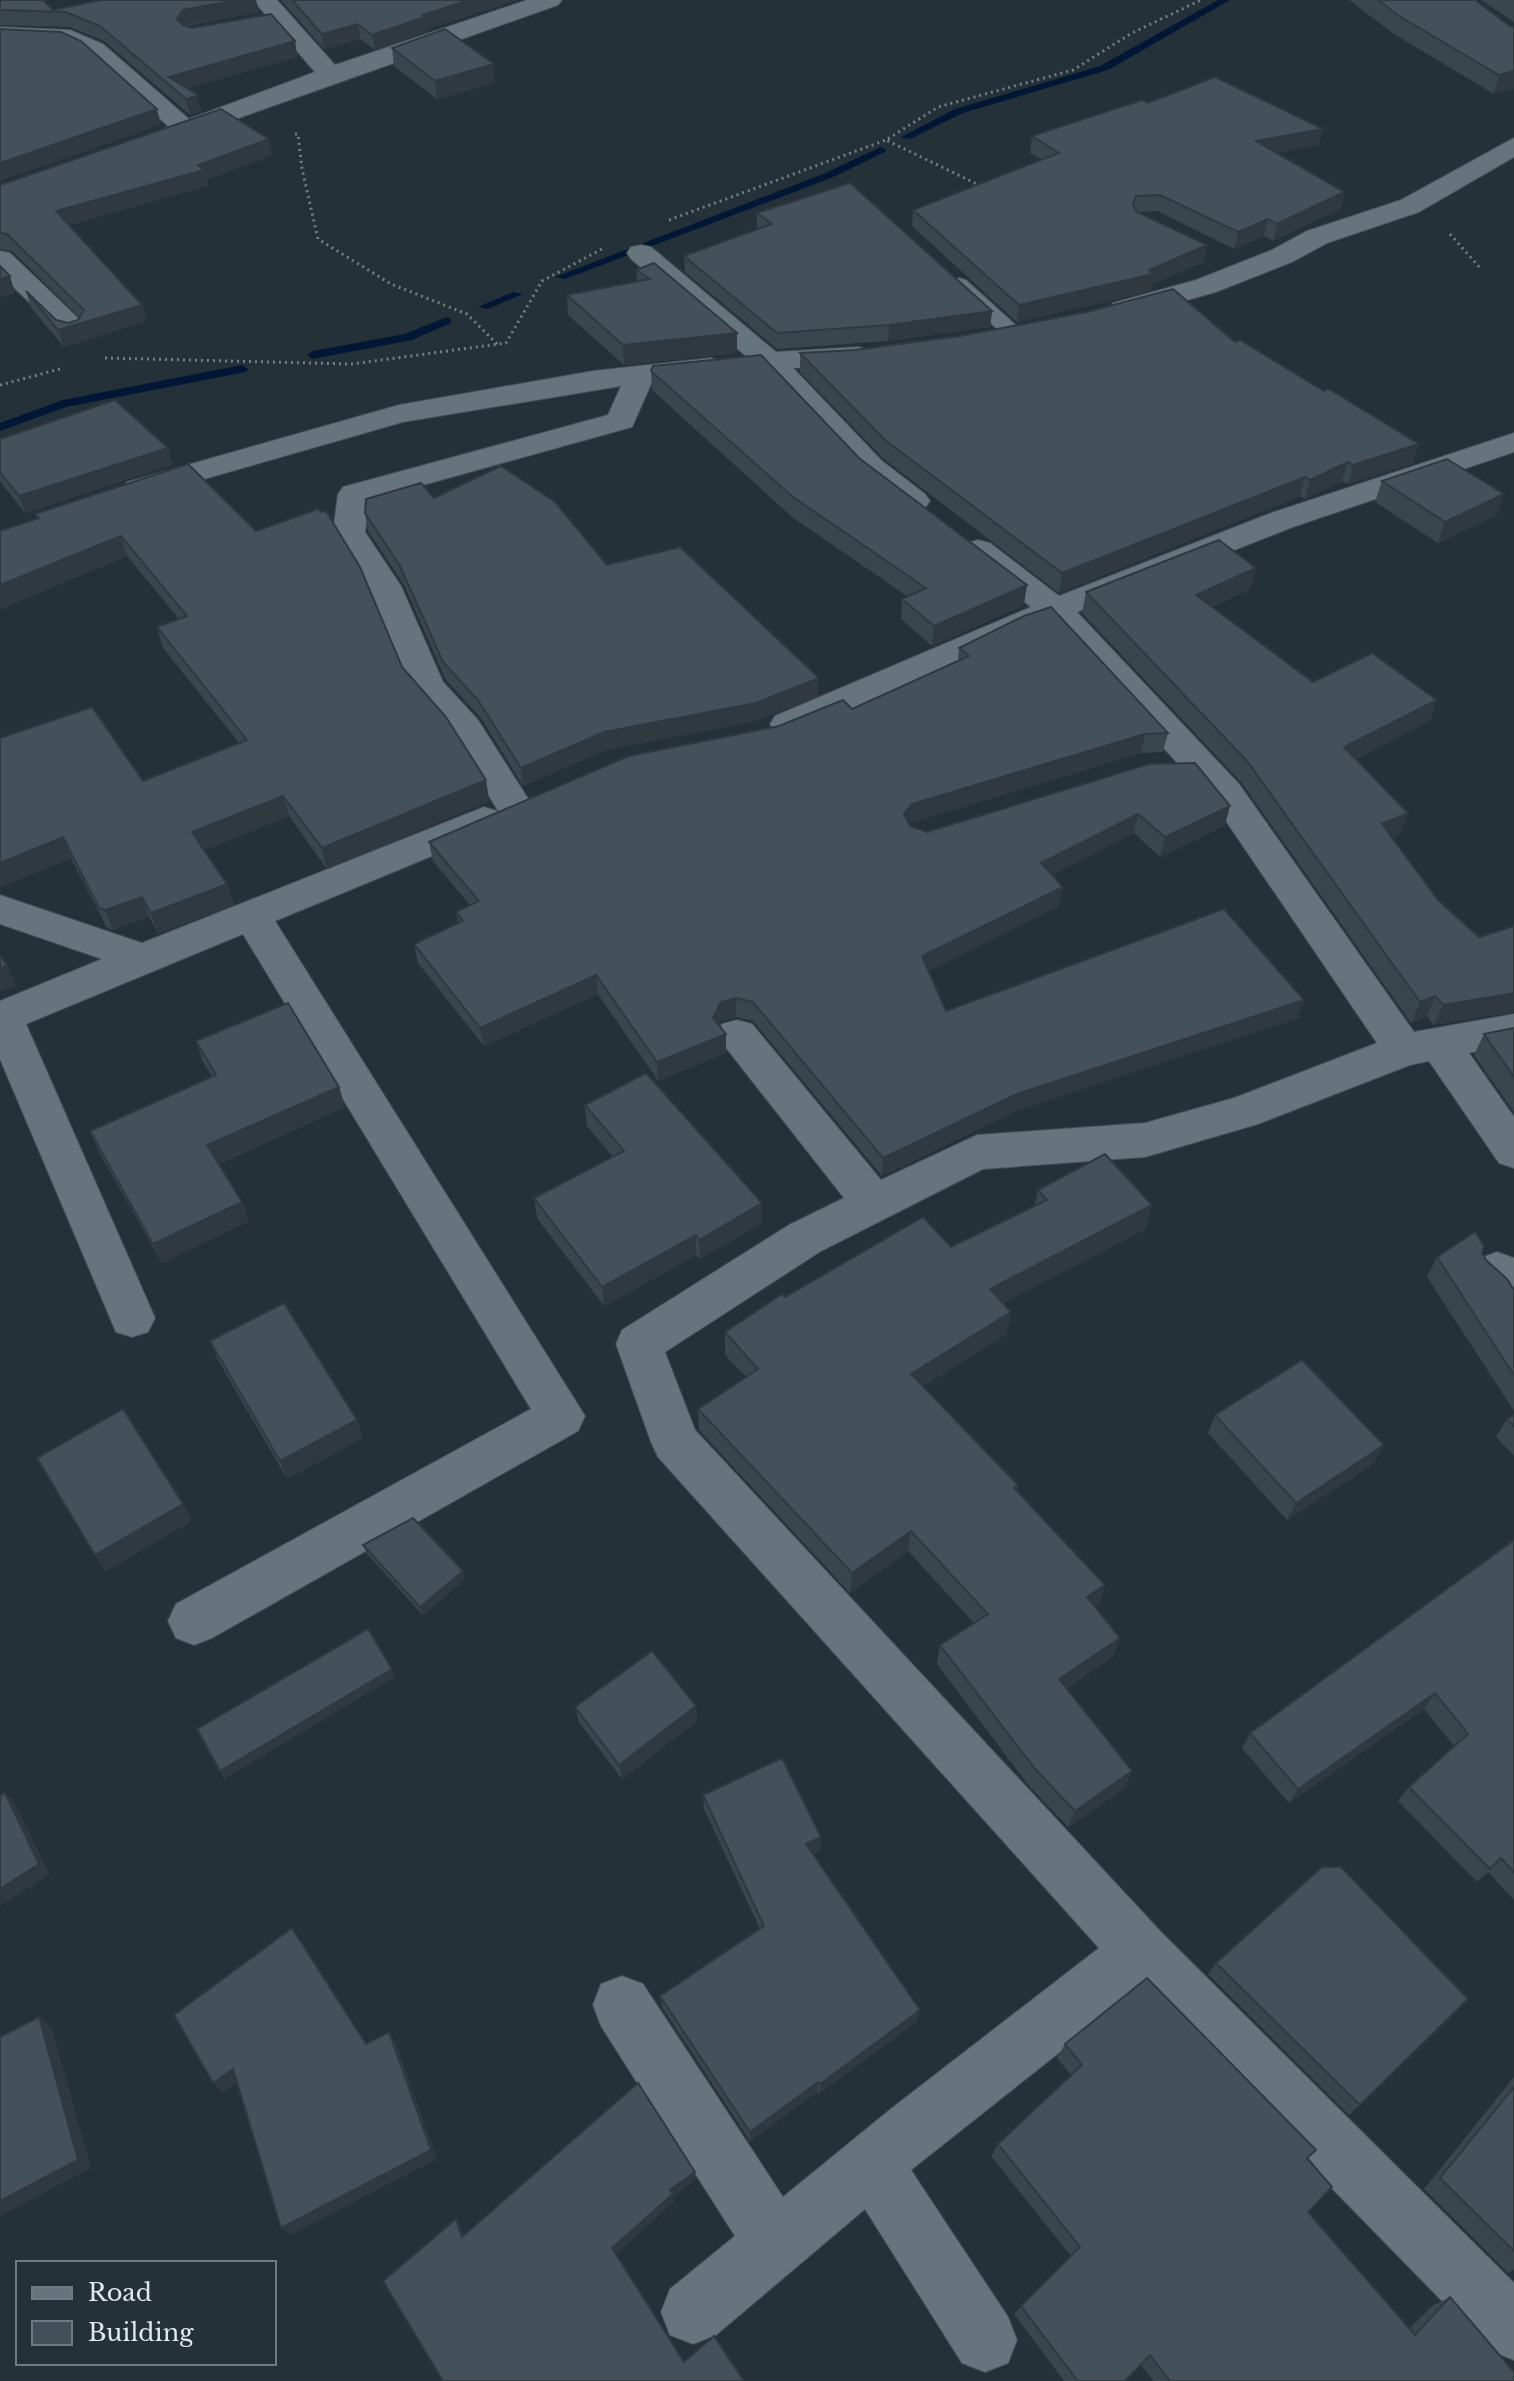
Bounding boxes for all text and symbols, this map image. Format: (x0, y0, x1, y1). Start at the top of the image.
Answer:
legend (16, 2261, 276, 2365)
text: Road (88, 2278, 152, 2307)
text: Building (88, 2318, 194, 2347)

